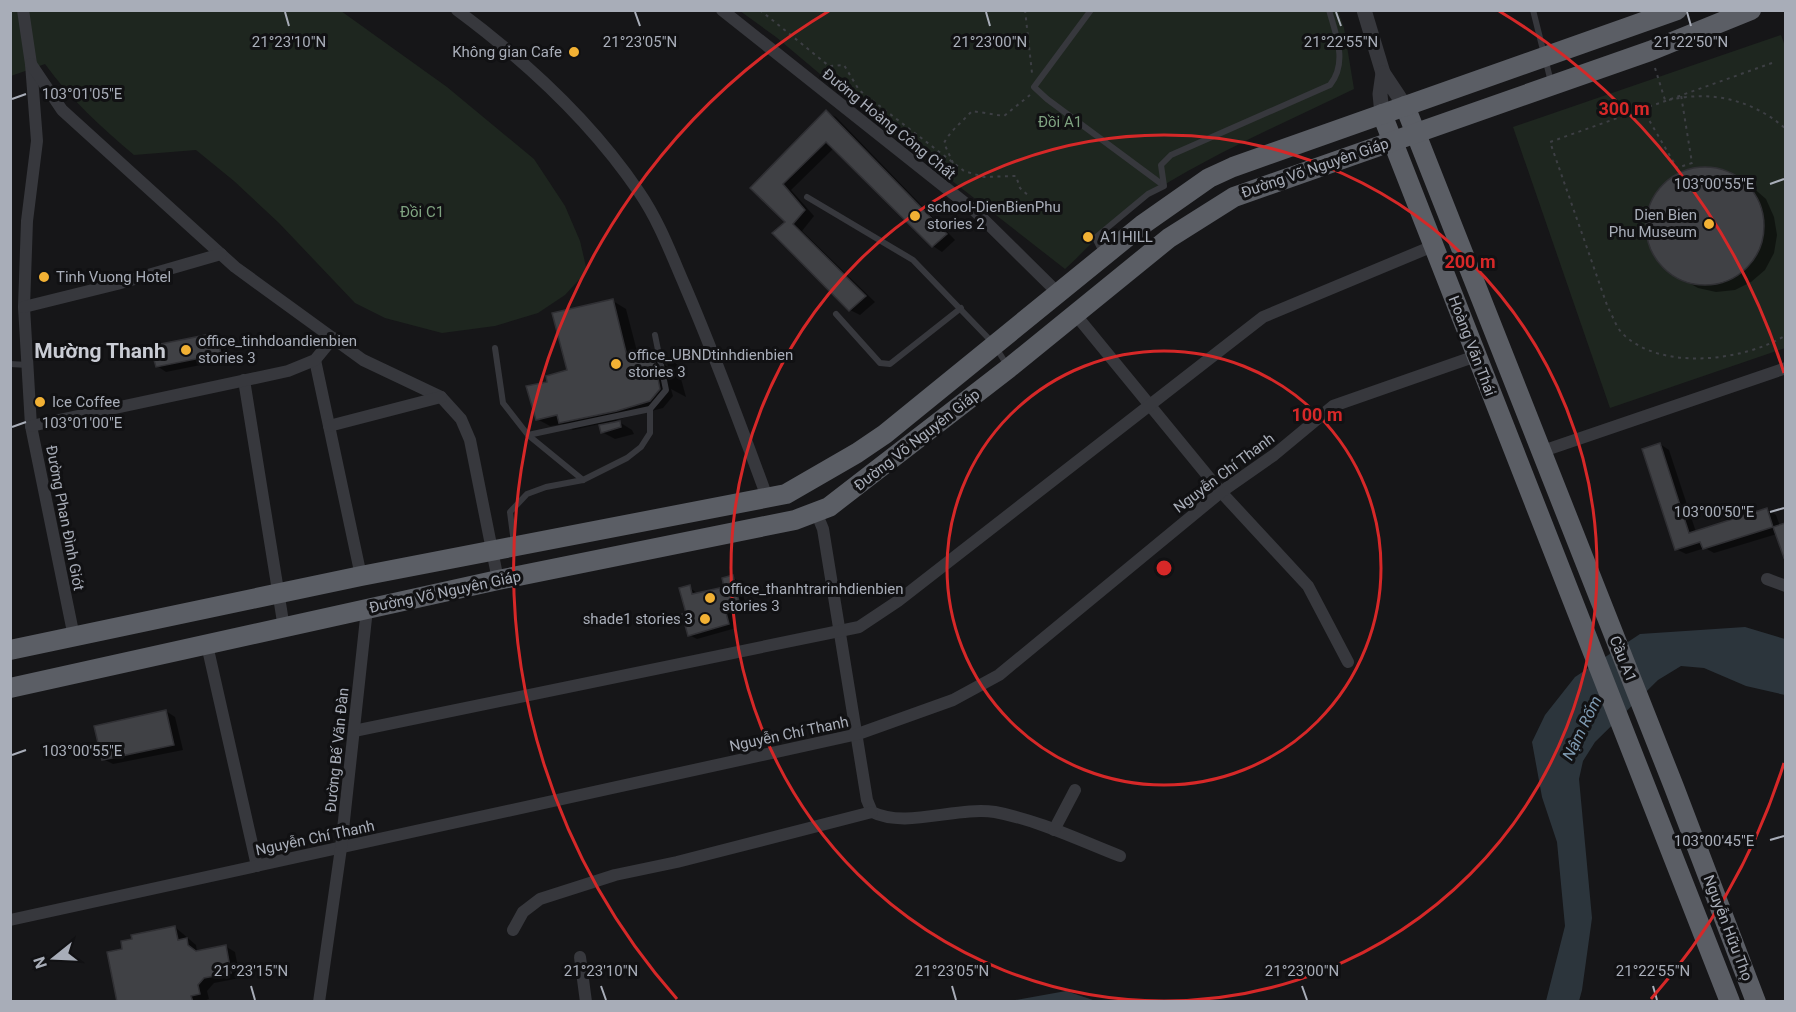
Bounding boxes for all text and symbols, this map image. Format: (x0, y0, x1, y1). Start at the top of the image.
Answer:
text: 21°23'10"N (252, 33, 326, 51)
text: 21°23'05"N (603, 33, 677, 51)
text: 21°23'00"N (953, 33, 1027, 51)
text: 21°22'55"N (1304, 33, 1378, 51)
text: 21°22'50"N (1654, 33, 1728, 51)
place label: Không gian Cafe (452, 43, 562, 61)
marker: Không gian Cafe (567, 45, 581, 59)
street label: Đường Hoàng Công Chất (819, 65, 959, 183)
text: 103°01'05"E (42, 85, 123, 103)
text: 300 m (1598, 98, 1650, 119)
park label: Đồi A1 (1038, 113, 1082, 131)
street label: Đường Võ Nguyên Giáp (1239, 134, 1391, 202)
text: 103°00'55"E (1674, 175, 1755, 193)
place label: school-DienBienPhu stories 2 (927, 198, 1061, 233)
park label: Đồi C1 (400, 203, 444, 221)
place label: Dien Bien Phu Museum (1609, 206, 1697, 241)
marker: school-DienBienPhu stories 2 (908, 209, 922, 223)
marker: Dien Bien Phu Museum (1702, 217, 1716, 231)
place label: A1 HILL (1100, 228, 1153, 246)
marker: A1 HILL (1081, 230, 1095, 244)
text: 200 m (1444, 251, 1496, 272)
place label: Tinh Vuong Hotel (56, 268, 171, 286)
marker: Tinh Vuong Hotel (37, 270, 51, 284)
street label: Hoàng Văn Thái (1445, 293, 1499, 399)
place label: office_tinhdoandienbien stories 3 (198, 332, 357, 367)
district label: Mường Thanh (34, 339, 166, 363)
marker: office_tinhdoandienbien stories 3 (179, 343, 193, 357)
place label: office_UBNDtinhdienbien stories 3 (628, 346, 793, 381)
marker: office_UBNDtinhdienbien stories 3 (609, 357, 623, 371)
street label: Đường Võ Nguyên Giáp (851, 385, 983, 495)
place label: Ice Coffee (52, 393, 120, 411)
marker: Ice Coffee (33, 395, 47, 409)
text: 100 m (1291, 404, 1343, 425)
text: 103°01'00"E (42, 414, 123, 432)
street label: Nguyễn Chí Thanh (1170, 429, 1278, 517)
street label: Đường Phan Đình Giót (42, 444, 88, 592)
text: 103°00'50"E (1674, 503, 1755, 521)
centre of rings (1154, 558, 1174, 578)
street label: Đường Võ Nguyên Giáp (367, 567, 523, 617)
place label: office_thanhtrarinhdienbien stories 3 (722, 580, 904, 615)
marker: office_thanhtrarinhdienbien stories 3 (703, 591, 717, 605)
place label: shade1 stories 3 (583, 610, 693, 628)
marker: shade1 stories 3 (698, 612, 712, 626)
street label: Cầu A1 (1606, 633, 1640, 685)
street label: Đường Bế Văn Đàn (322, 687, 352, 813)
water label: Nậm Rốm (1558, 693, 1606, 763)
street label: Nguyễn Chí Thanh (728, 713, 850, 755)
text: 103°00'55"E (42, 742, 123, 760)
street label: Nguyễn Chí Thanh (254, 817, 376, 859)
text: 103°00'45"E (1674, 832, 1755, 850)
street label: Nguyễn Hữu Thọ (1700, 873, 1756, 983)
north arrow (24, 928, 84, 988)
text: N (29, 954, 51, 971)
text: 21°23'15"N (214, 962, 288, 980)
text: 21°23'10"N (564, 962, 638, 980)
text: 21°23'05"N (915, 962, 989, 980)
text: 21°23'00"N (1265, 962, 1339, 980)
text: 21°22'55"N (1616, 962, 1690, 980)

